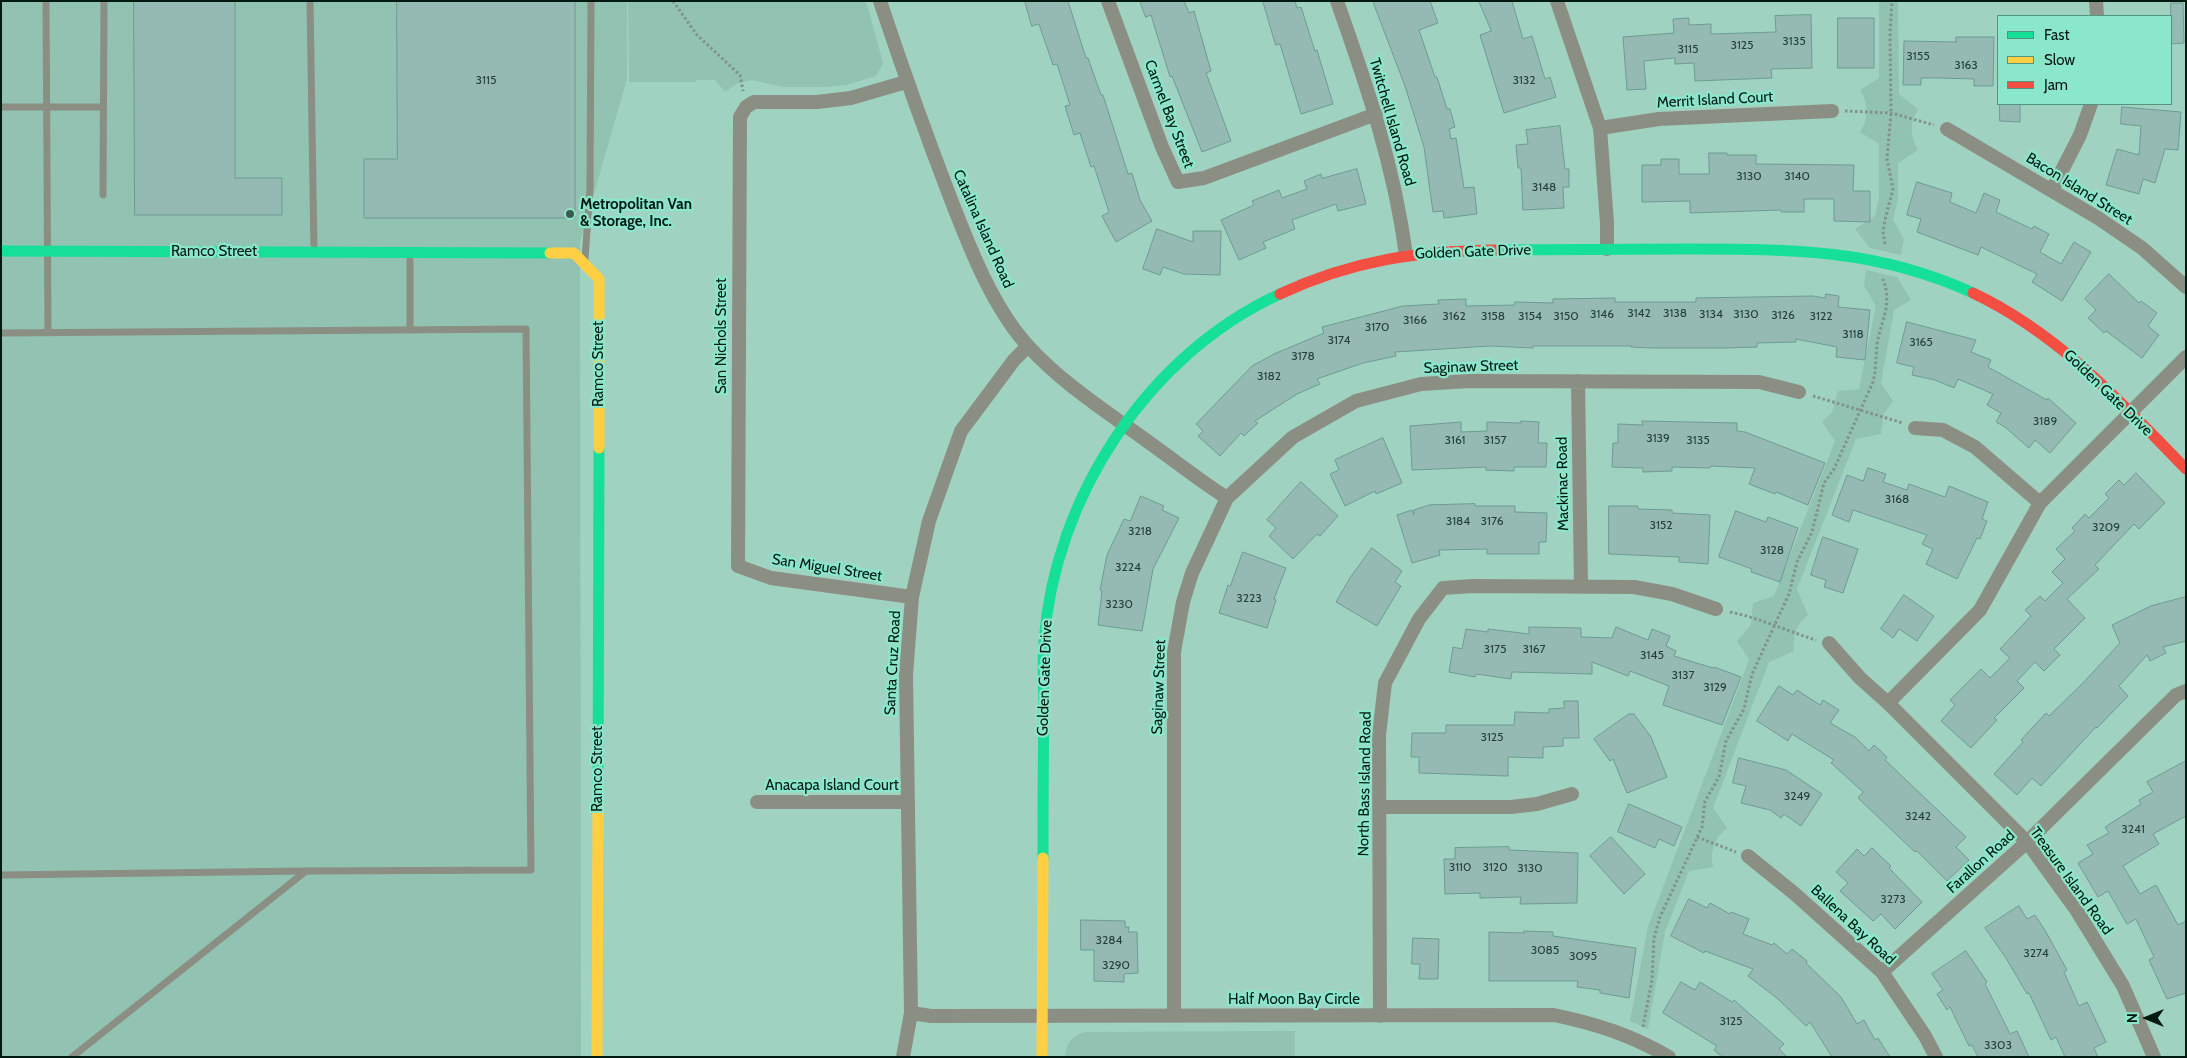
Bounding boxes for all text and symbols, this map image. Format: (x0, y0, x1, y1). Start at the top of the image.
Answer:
legend (1997, 15, 2172, 105)
text: Fast (2044, 26, 2069, 44)
house number: 3135 (1782, 34, 1806, 48)
house number: 3125 (1730, 38, 1754, 52)
house number: 3115 (1678, 42, 1698, 56)
house number: 3155 (1906, 49, 1930, 63)
text: Slow (2044, 51, 2075, 69)
street label: Twitchell Island Road (1365, 56, 1419, 188)
street label: Carmel Bay Street (1140, 57, 1198, 171)
house number: 3163 (1954, 58, 1978, 72)
house number: 3115 (476, 73, 496, 87)
house number: 3132 (1512, 73, 1536, 87)
text: Jam (2044, 76, 2068, 94)
street label: Merrit Island Court (1656, 88, 1774, 112)
street label: Bacon Island Street (2022, 149, 2136, 229)
street label: Catalina Island Road (949, 167, 1017, 291)
house number: 3130 (1736, 169, 1762, 183)
house number: 3140 (1784, 169, 1810, 183)
house number: 3148 (1532, 180, 1556, 194)
place label: Metropolitan Van & Storage, Inc. (580, 196, 692, 231)
marker: Metropolitan Van & Storage, Inc. (564, 208, 576, 220)
street label: Golden Gate Drive (1415, 241, 1531, 263)
street label: Ramco Street (171, 243, 257, 261)
street label: San Nichols Street (713, 278, 731, 394)
house number: 3142 (1627, 306, 1651, 320)
house number: 3138 (1663, 306, 1687, 320)
house number: 3146 (1590, 307, 1614, 321)
house number: 3134 (1699, 307, 1723, 321)
house number: 3130 (1733, 307, 1759, 321)
house number: 3126 (1771, 308, 1795, 322)
house number: 3162 (1442, 309, 1466, 323)
house number: 3158 (1481, 309, 1505, 323)
house number: 3154 (1518, 309, 1542, 323)
house number: 3150 (1553, 309, 1579, 323)
house number: 3122 (1810, 309, 1832, 323)
house number: 3166 (1403, 313, 1427, 327)
house number: 3170 (1365, 320, 1389, 334)
street label: Ramco Street (590, 321, 608, 407)
house number: 3118 (1842, 327, 1864, 341)
house number: 3174 (1328, 333, 1350, 347)
house number: 3165 (1909, 335, 1933, 349)
street label: Golden Gate Drive (2060, 346, 2156, 440)
house number: 3178 (1291, 349, 1315, 363)
street label: Saginaw Street (1423, 356, 1519, 378)
house number: 3182 (1257, 369, 1281, 383)
house number: 3189 (2033, 414, 2057, 428)
house number: 3139 (1646, 431, 1670, 445)
house number: 3161 (1444, 433, 1466, 447)
house number: 3157 (1484, 433, 1506, 447)
house number: 3135 (1686, 433, 1710, 447)
street label: Mackinac Road (1553, 437, 1573, 531)
house number: 3168 (1885, 492, 1909, 506)
house number: 3184 (1446, 514, 1470, 528)
house number: 3176 (1481, 514, 1503, 528)
house number: 3152 (1649, 518, 1673, 532)
house number: 3209 (2092, 520, 2120, 534)
house number: 3218 (1128, 524, 1152, 538)
house number: 3128 (1760, 543, 1784, 557)
street label: San Miguel Street (771, 550, 883, 586)
house number: 3224 (1115, 560, 1141, 574)
house number: 3223 (1236, 591, 1262, 605)
house number: 3230 (1105, 597, 1133, 611)
street label: Santa Cruz Road (881, 610, 905, 716)
street label: Golden Gate Drive (1034, 620, 1056, 736)
street label: Saginaw Street (1148, 639, 1170, 735)
house number: 3175 (1484, 642, 1506, 656)
house number: 3167 (1522, 642, 1546, 656)
house number: 3145 (1640, 648, 1664, 662)
house number: 3137 (1672, 668, 1694, 682)
house number: 3129 (1703, 680, 1727, 694)
street label: North Bass Island Road (1355, 711, 1375, 857)
street label: Ramco Street (589, 726, 607, 812)
house number: 3125 (1480, 730, 1504, 744)
street label: Anacapa Island Court (765, 777, 899, 795)
house number: 3249 (1784, 789, 1810, 803)
house number: 3242 (1905, 809, 1931, 823)
house number: 3241 (2121, 822, 2145, 836)
street label: Treasure Island Road (2026, 824, 2116, 938)
street label: Farallon Road (1943, 827, 2019, 897)
house number: 3110 (1449, 860, 1471, 874)
house number: 3120 (1482, 860, 1508, 874)
house number: 3130 (1517, 861, 1543, 875)
street label: Ballena Bay Road (1807, 881, 1899, 969)
house number: 3273 (1880, 892, 1906, 906)
house number: 3284 (1096, 933, 1122, 947)
house number: 3085 (1531, 943, 1559, 957)
house number: 3274 (2023, 946, 2049, 960)
house number: 3095 (1569, 949, 1597, 963)
house number: 3290 (1102, 958, 1130, 972)
street label: Half Moon Bay Circle (1228, 991, 1360, 1009)
north arrow (2122, 993, 2172, 1043)
text: N (2123, 1013, 2141, 1023)
house number: 3125 (1719, 1014, 1743, 1028)
house number: 3303 (1984, 1038, 2012, 1052)

